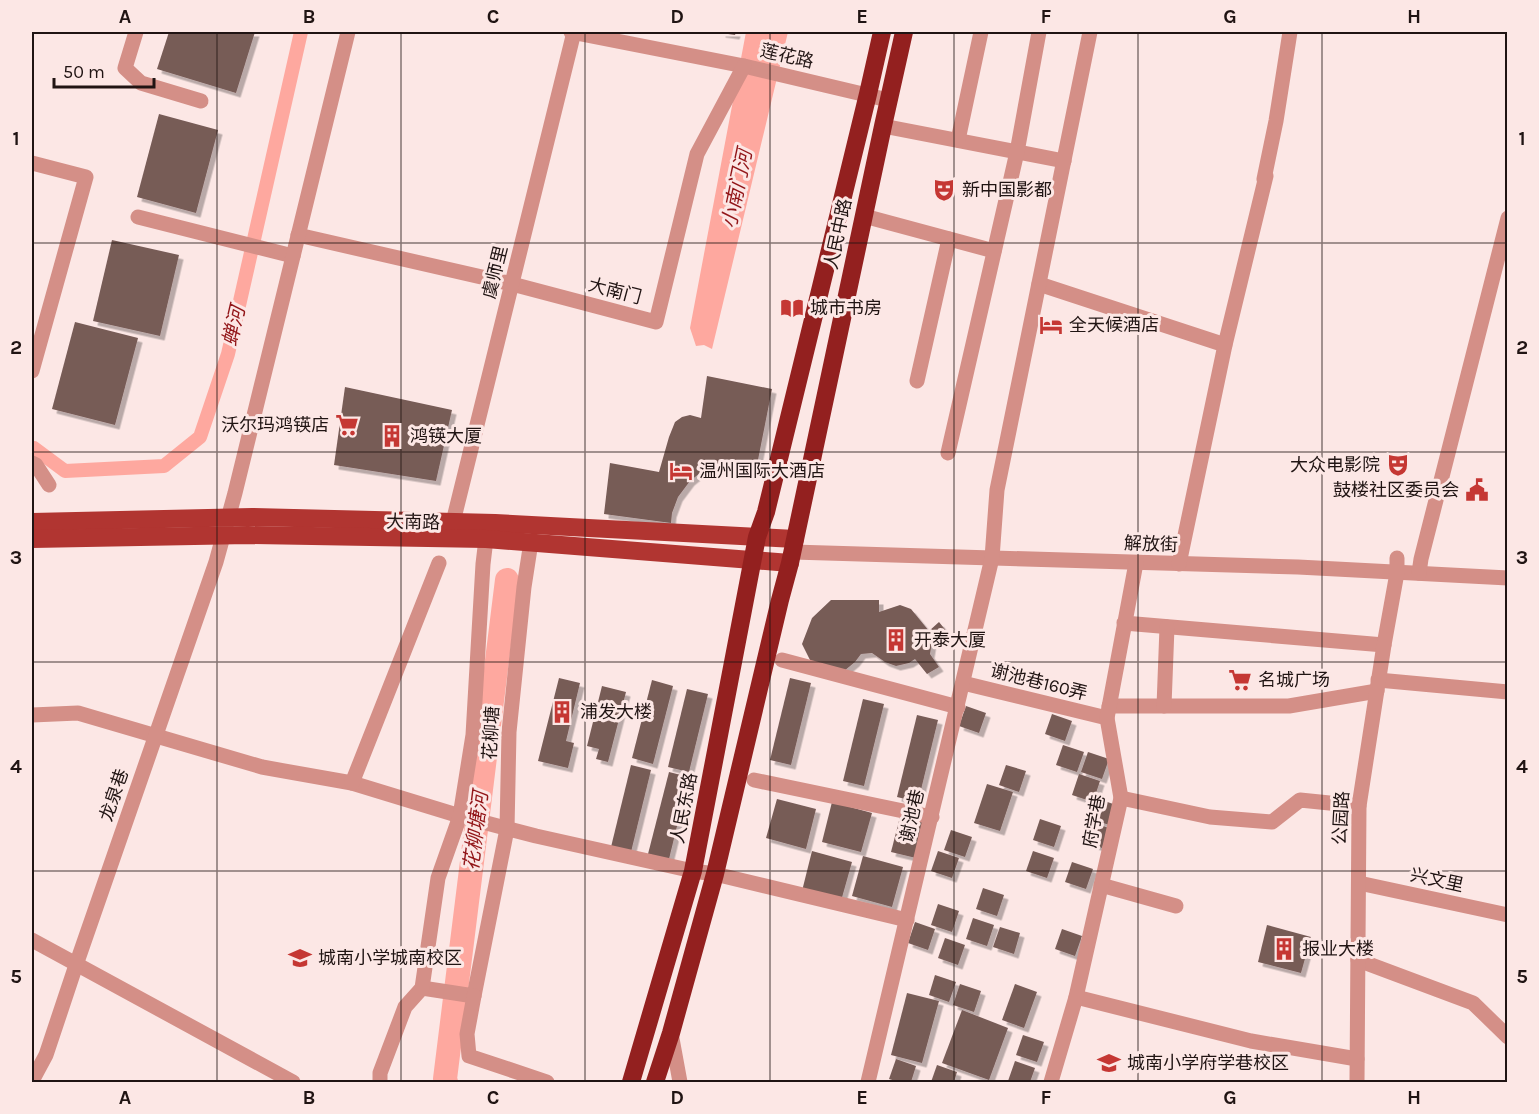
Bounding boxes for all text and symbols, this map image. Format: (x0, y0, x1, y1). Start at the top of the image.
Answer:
text: A (119, 5, 132, 28)
text: B (303, 5, 315, 28)
text: C (487, 5, 499, 28)
text: D (670, 5, 684, 28)
text: E (856, 5, 868, 28)
text: F (1041, 5, 1052, 28)
text: G (1223, 5, 1237, 28)
text: H (1407, 5, 1421, 28)
street label: 莲花路 (758, 39, 816, 73)
scale bar (54, 51, 154, 89)
text: 50 m (63, 61, 105, 83)
text: 1 (12, 127, 20, 150)
text: 1 (1518, 127, 1526, 150)
water label: 小南门河 (717, 144, 757, 231)
theatre icon: 新中国影都 (931, 177, 957, 203)
place label: 新中国影都 (962, 179, 1052, 201)
street label: 人民中路 (820, 196, 856, 272)
street label: 虞师里 (478, 243, 512, 301)
street label: 大南门 (586, 273, 644, 309)
library icon: 城市书房 (779, 295, 805, 321)
place label: 城市书房 (810, 297, 882, 319)
water label: 蝉河 (218, 300, 251, 348)
hotel icon: 全天候酒店 (1038, 312, 1064, 338)
place label: 全天候酒店 (1069, 314, 1159, 336)
text: 2 (10, 336, 22, 359)
text: 2 (1516, 336, 1528, 359)
supermarket icon: 沃尔玛鸿锳店 (334, 412, 360, 438)
place label: 沃尔玛鸿锳店 (221, 414, 329, 436)
building icon: 鸿锳大厦 (379, 423, 405, 449)
place label: 鸿锳大厦 (410, 425, 482, 447)
theatre icon: 大众电影院 (1385, 452, 1411, 478)
place label: 大众电影院 (1290, 454, 1380, 476)
hotel icon: 温州国际大酒店 (668, 458, 694, 484)
place label: 温州国际大酒店 (699, 460, 825, 482)
public building icon: 鼓楼社区委员会 (1464, 477, 1490, 503)
place label: 鼓楼社区委员会 (1333, 479, 1459, 501)
street label: 大南路 (386, 511, 440, 533)
street label: 解放街 (1124, 532, 1178, 556)
text: 3 (10, 546, 22, 569)
text: 3 (1516, 546, 1528, 569)
building icon: 开泰大厦 (883, 627, 909, 653)
place label: 开泰大厦 (914, 629, 986, 651)
street label: 谢池巷160弄 (988, 659, 1090, 705)
supermarket icon: 名城广场 (1227, 667, 1253, 693)
place label: 名城广场 (1258, 669, 1330, 691)
building icon: 浦发大楼 (549, 699, 575, 725)
place label: 浦发大楼 (580, 701, 652, 723)
street label: 花柳塘 (479, 705, 503, 761)
text: 4 (10, 755, 22, 778)
text: 4 (1516, 755, 1528, 778)
street label: 龙泉巷 (95, 766, 133, 824)
street label: 人民东路 (666, 771, 702, 845)
water label: 花柳塘河 (460, 786, 493, 872)
street label: 谢池巷 (895, 787, 929, 845)
street label: 公园路 (1329, 790, 1353, 846)
street label: 府学巷 (1078, 793, 1110, 849)
street label: 兴文里 (1408, 864, 1466, 896)
building icon: 报业大楼 (1271, 936, 1297, 962)
place label: 报业大楼 (1302, 938, 1374, 960)
school or university icon: 城南小学城南校区 (287, 945, 313, 971)
place label: 城南小学城南校区 (318, 947, 462, 969)
text: 5 (10, 965, 22, 988)
text: 5 (1516, 965, 1528, 988)
school or university icon: 城南小学府学巷校区 (1096, 1050, 1122, 1076)
place label: 城南小学府学巷校区 (1127, 1052, 1289, 1074)
text: A (119, 1086, 132, 1109)
text: B (303, 1086, 315, 1109)
text: C (487, 1086, 499, 1109)
text: D (670, 1086, 684, 1109)
text: E (856, 1086, 868, 1109)
text: F (1041, 1086, 1052, 1109)
text: G (1223, 1086, 1237, 1109)
text: H (1407, 1086, 1421, 1109)

